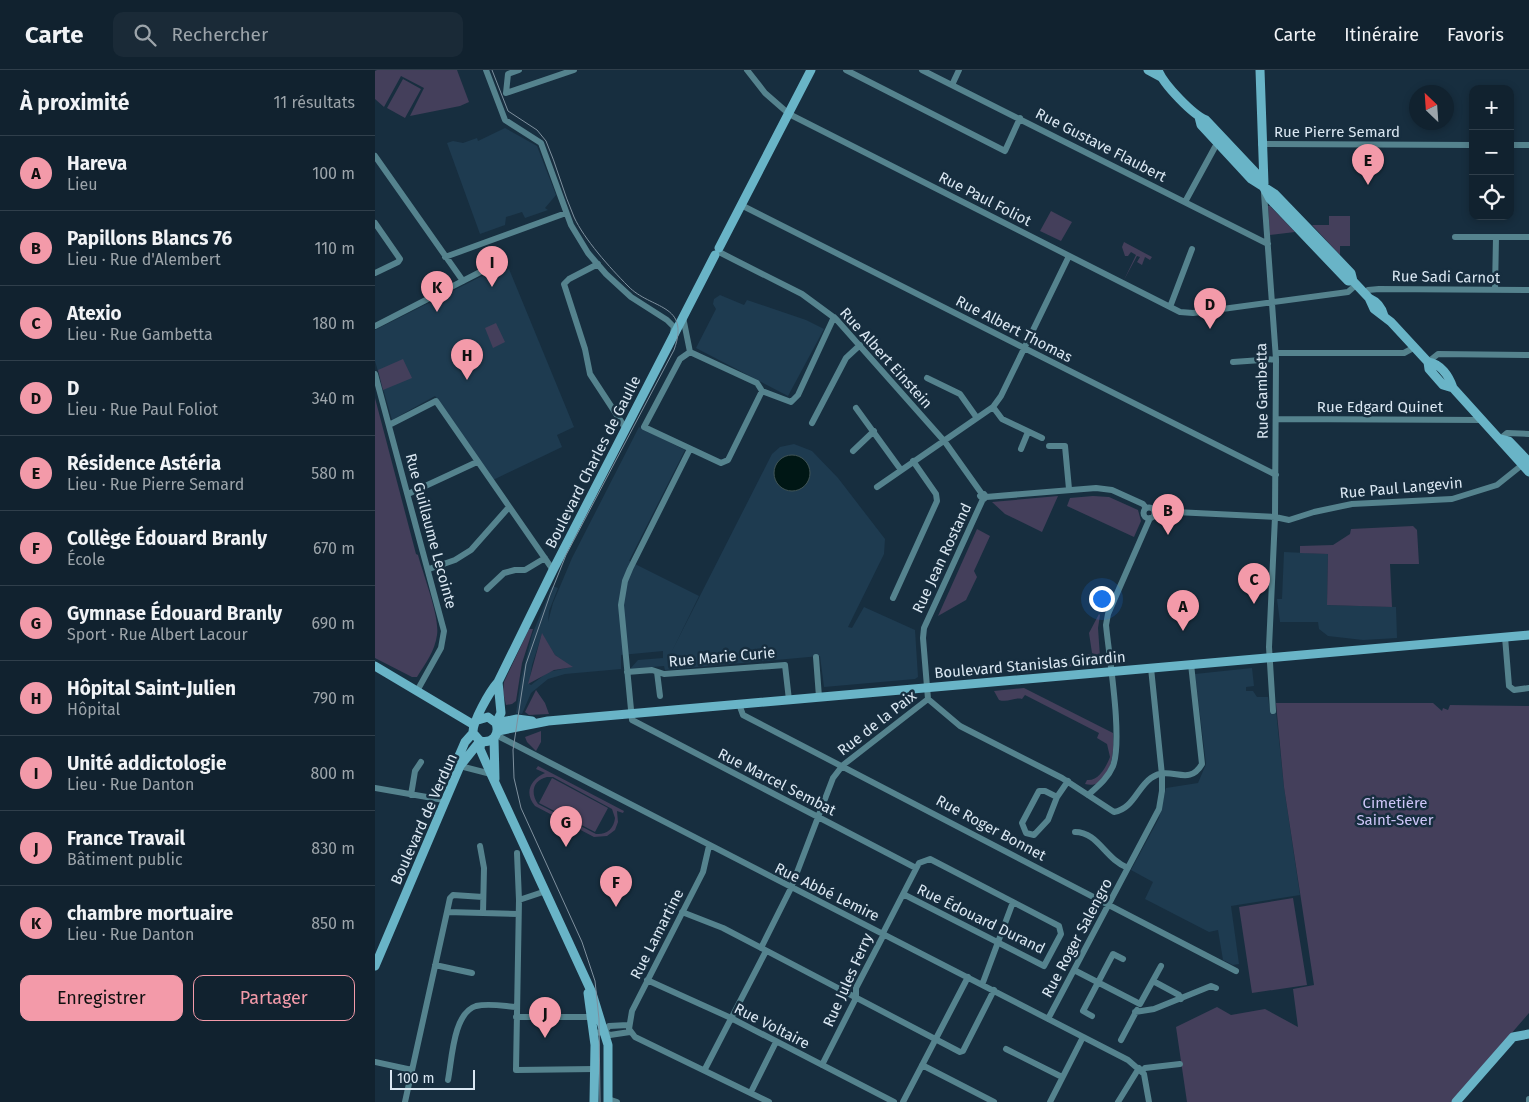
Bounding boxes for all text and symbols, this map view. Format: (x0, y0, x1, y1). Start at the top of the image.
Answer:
search box (113, 12, 463, 57)
text: Carte (25, 21, 83, 49)
icon: search (131, 21, 159, 49)
text: Rechercher (171, 23, 268, 46)
text: Carte (1274, 24, 1316, 46)
text: Itinéraire (1344, 24, 1419, 46)
text: Favoris (1447, 24, 1504, 46)
north arrow (1409, 85, 1454, 130)
map controls (1469, 85, 1514, 220)
button: + (1469, 85, 1514, 130)
text: À proximité (20, 90, 129, 116)
text: 11 résultats (274, 93, 355, 112)
street label: Rue Gustave Flaubert (1032, 104, 1170, 186)
street label: Rue Pierre Semard (1274, 123, 1400, 141)
button: − (1469, 130, 1514, 175)
pin: E (1352, 144, 1384, 185)
text: Hareva (67, 152, 127, 175)
text: A (31, 164, 41, 183)
text: 100 m (312, 164, 355, 183)
street label: Rue Paul Foliot (936, 168, 1035, 230)
text: Lieu (67, 175, 98, 194)
button: locate (1469, 175, 1514, 220)
text: Papillons Blancs 76 (67, 227, 232, 250)
text: B (31, 239, 41, 258)
text: 110 m (314, 239, 355, 258)
pin: I (476, 246, 508, 287)
text: Lieu · Rue d'Alembert (67, 250, 221, 269)
street label: Rue Sadi Carnot (1392, 267, 1501, 287)
pin: K (421, 271, 453, 312)
pin: D (1194, 288, 1226, 329)
street label: Rue Albert Thomas (953, 292, 1075, 366)
text: Atexio (67, 302, 122, 325)
street label: Rue Albert Einstein (836, 304, 936, 412)
text: C (31, 314, 41, 333)
text: 180 m (312, 314, 355, 333)
text: Lieu · Rue Gambetta (67, 325, 213, 344)
pin: H (451, 339, 483, 380)
street label: Rue Gambetta (1252, 343, 1272, 439)
street label: Boulevard Charles de Gaulle (542, 373, 644, 551)
text: D (67, 377, 79, 400)
text: D (31, 389, 41, 408)
text: 340 m (312, 389, 355, 408)
street label: Rue Edgard Quinet (1317, 398, 1444, 416)
text: Lieu · Rue Paul Foliot (67, 400, 218, 419)
street label: Rue Guillaume Lecointe (402, 451, 460, 611)
text: Résidence Astéria (67, 452, 221, 475)
text: E (32, 464, 40, 483)
text: 580 m (311, 464, 355, 483)
street label: Rue Paul Langevin (1339, 474, 1463, 502)
text: Lieu · Rue Pierre Semard (67, 475, 244, 494)
pin: B (1152, 494, 1184, 535)
street label: Rue Jean Rostand (909, 500, 975, 616)
text: Collège Édouard Branly (67, 527, 267, 550)
text: F (32, 539, 40, 558)
text: 670 m (313, 539, 355, 558)
text: École (67, 550, 105, 569)
pin: C (1238, 563, 1270, 604)
your location (1089, 586, 1115, 612)
pin: A (1167, 590, 1199, 631)
text: Gymnase Édouard Branly (67, 602, 282, 625)
text: G (31, 614, 41, 633)
text: 690 m (311, 614, 355, 633)
text: Sport · Rue Albert Lacour (67, 625, 248, 644)
street label: Rue Marie Curie (668, 643, 776, 671)
street label: Boulevard Stanislas Girardin (934, 648, 1126, 682)
text: Hôpital Saint-Julien (67, 677, 236, 700)
street label: Rue de la Paix (834, 686, 921, 759)
text: H (31, 689, 41, 708)
text: 790 m (313, 689, 355, 708)
text: Hôpital (67, 700, 120, 719)
street label: Rue Marcel Sembat (715, 744, 840, 820)
street label: Boulevard de Verdun (387, 751, 461, 887)
text: Unité addictologie (67, 752, 226, 775)
text: I (34, 764, 38, 783)
text: 800 m (310, 764, 355, 783)
text: Lieu · Rue Danton (67, 775, 194, 794)
street label: Rue Roger Bonnet (933, 791, 1050, 865)
park label: Cimetière Saint-Sever (1356, 794, 1434, 829)
pin: G (550, 806, 582, 847)
text: France Travail (67, 827, 185, 850)
text: J (33, 839, 39, 858)
text: 830 m (311, 839, 355, 858)
text: Bâtiment public (67, 850, 183, 869)
street label: Rue Abbé Lemire (772, 859, 882, 925)
pin: F (600, 866, 632, 907)
street label: Rue Roger Salengro (1038, 875, 1116, 1001)
street label: Rue Édouard Durand (914, 880, 1048, 958)
street label: Rue Lamartine (627, 886, 687, 982)
text: chambre mortuaire (67, 902, 233, 925)
text: K (31, 914, 41, 933)
text: 850 m (311, 914, 355, 933)
text: Lieu · Rue Danton (67, 925, 194, 944)
street label: Rue Jules Ferry (819, 930, 877, 1030)
button: Enregistrer (20, 975, 183, 1021)
button: Partager (193, 975, 355, 1021)
pin: J (529, 997, 561, 1038)
street label: Rue Voltaire (731, 999, 813, 1053)
scale bar (390, 1067, 475, 1090)
text: 100 m (397, 1070, 434, 1087)

